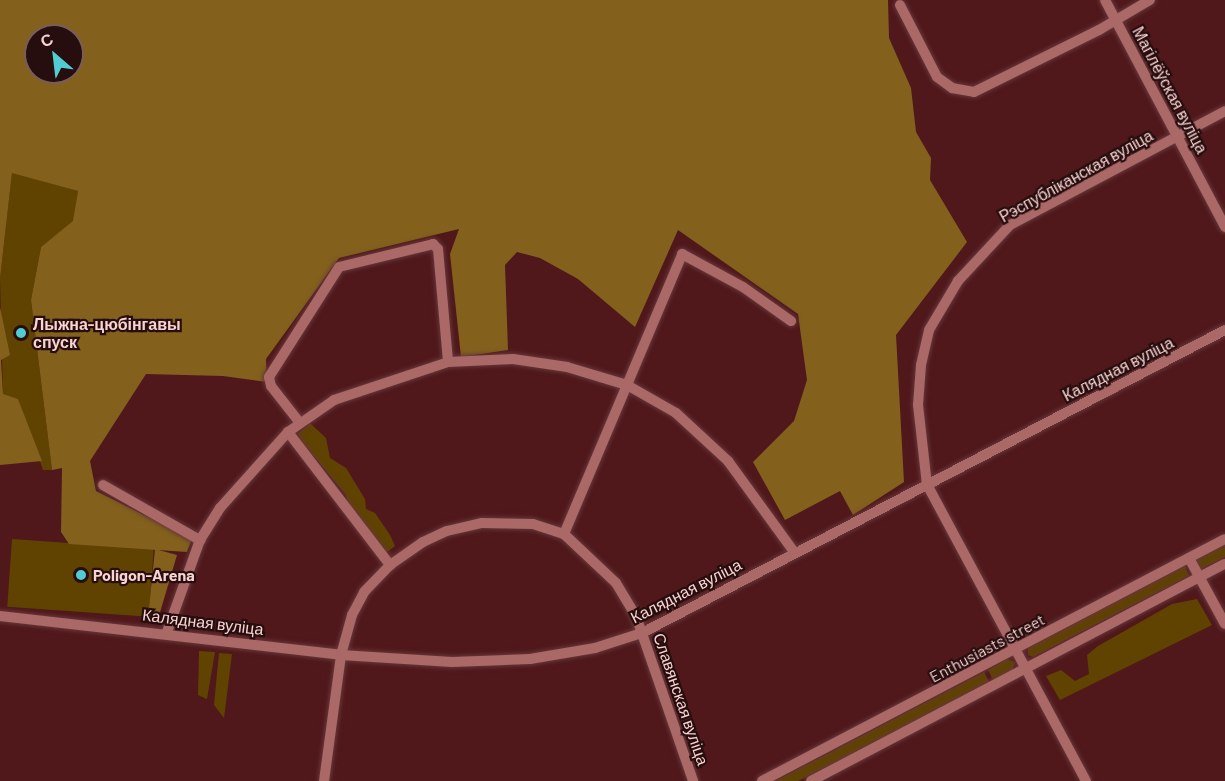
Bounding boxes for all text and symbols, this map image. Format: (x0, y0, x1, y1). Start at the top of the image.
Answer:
street label: Магілёўская вуліца (1128, 23, 1212, 157)
north arrow (24, 24, 84, 84)
text: С (37, 28, 56, 51)
street label: Рэспубліканская вуліца (996, 126, 1156, 226)
place label: Лыжна-цюбінгавы спуск (33, 314, 181, 352)
marker: Лыжна-цюбінгавы спуск (14, 326, 28, 340)
street label: Калядная вуліца (1059, 333, 1177, 405)
street label: Калядная вуліца (627, 555, 745, 627)
place label: Poligon-Arena (93, 565, 195, 585)
marker: Poligon-Arena (74, 568, 88, 582)
street label: Калядная вуліца (141, 605, 265, 639)
street label: Enthusiasts street (926, 610, 1048, 686)
street label: Славянская вуліца (649, 630, 713, 768)

